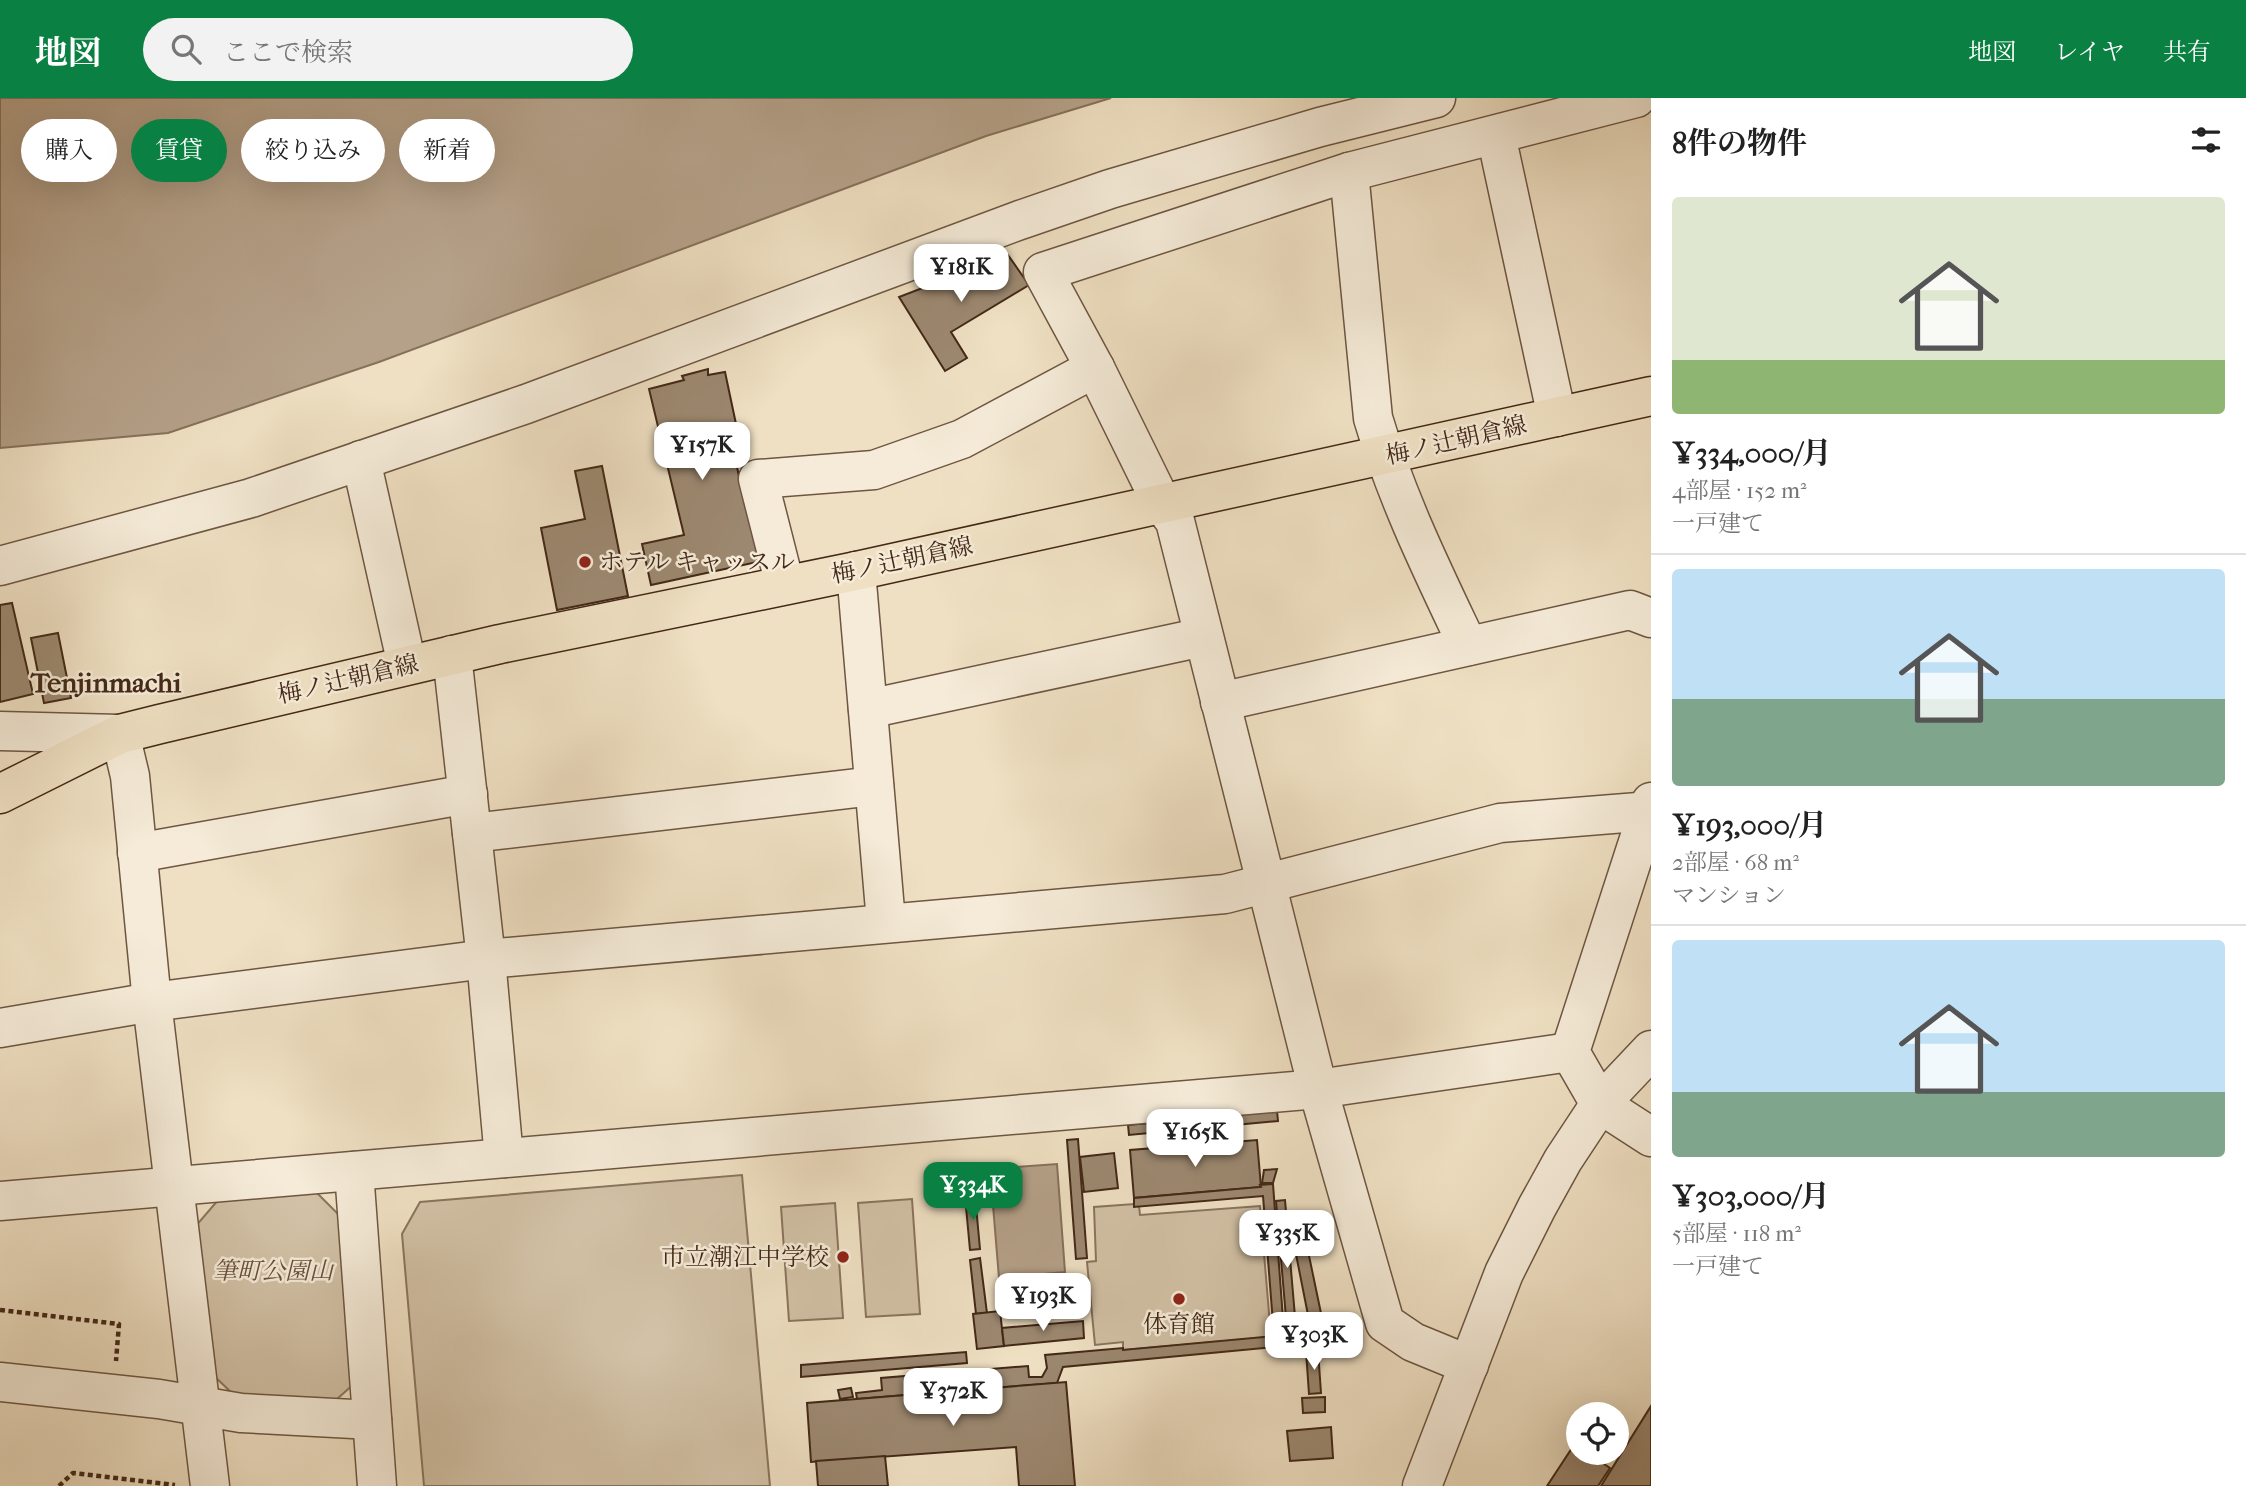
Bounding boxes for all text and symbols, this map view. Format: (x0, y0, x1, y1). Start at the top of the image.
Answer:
search box (143, 18, 633, 81)
icon: search (167, 30, 205, 68)
text: 地図 (35, 34, 101, 73)
text: ここで検索 (223, 37, 353, 68)
text: 地図 (1968, 38, 2016, 66)
text: レイヤ (2054, 38, 2125, 66)
text: 共有 (2163, 38, 2211, 66)
chip: 購入 (21, 119, 117, 182)
chip: 賃貸 (131, 119, 227, 182)
chip: 絞り込み (241, 119, 385, 182)
chip: 新着 (399, 119, 495, 182)
icon: filters (2187, 121, 2225, 159)
text: 8件の物件 (1672, 126, 1807, 161)
icon: home (1886, 243, 2012, 369)
pin: ¥181K (912, 244, 1010, 304)
text: ¥181K (930, 253, 992, 280)
street label: 梅ノ辻朝倉線 (1383, 410, 1529, 470)
pin: ¥157K (653, 422, 751, 482)
text: ¥157K (670, 431, 734, 458)
text: ¥334,000/月 (1672, 436, 1832, 471)
text: 4部屋 · 152 m² (1672, 477, 1807, 504)
text: 一戸建て (1672, 510, 1764, 537)
street label: 梅ノ辻朝倉線 (829, 531, 975, 589)
place label: ホテル キャッスル (599, 548, 795, 576)
marker: ホテル キャッスル (577, 554, 593, 570)
icon: home (1886, 615, 2012, 741)
street label: 梅ノ辻朝倉線 (275, 649, 421, 709)
district label: Tenjinmachi (30, 666, 182, 699)
text: ¥193,000/月 (1672, 808, 1827, 843)
text: 2部屋 · 68 m² (1672, 849, 1799, 876)
text: マンション (1672, 882, 1786, 909)
icon: home (1886, 986, 2012, 1112)
pin: ¥165K (1146, 1110, 1244, 1169)
text: ¥165K (1162, 1118, 1228, 1145)
pin: ¥334K (924, 1162, 1022, 1222)
text: ¥334K (939, 1171, 1007, 1198)
text: ¥303,000/月 (1672, 1179, 1830, 1214)
pin: ¥335K (1238, 1210, 1336, 1270)
text: ¥335K (1255, 1219, 1319, 1246)
text: 5部屋 · 118 m² (1672, 1220, 1801, 1247)
place label: 市立潮江中学校 (661, 1243, 829, 1271)
marker: 市立潮江中学校 (835, 1249, 851, 1265)
text: 一戸建て (1672, 1253, 1764, 1280)
park label: 筆町公園山 (213, 1257, 335, 1285)
pin: ¥193K (994, 1274, 1092, 1333)
text: ¥193K (1011, 1282, 1075, 1309)
marker: 体育館 (1171, 1291, 1187, 1307)
place label: 体育館 (1143, 1310, 1215, 1338)
pin: ¥303K (1265, 1312, 1363, 1372)
text: ¥303K (1281, 1321, 1347, 1348)
pin: ¥372K (904, 1368, 1002, 1428)
text: ¥372K (920, 1377, 986, 1404)
map controls (1566, 1402, 1629, 1465)
button: locate (1566, 1402, 1629, 1465)

